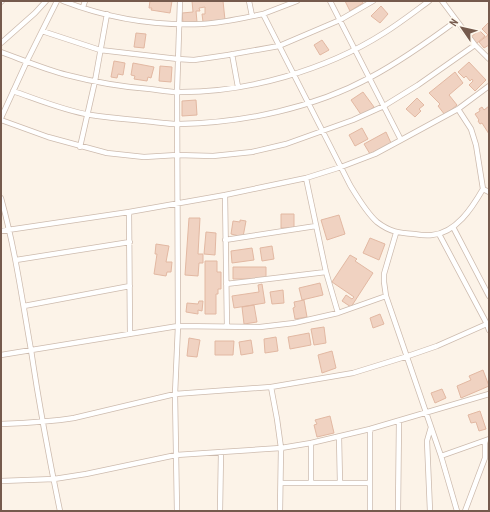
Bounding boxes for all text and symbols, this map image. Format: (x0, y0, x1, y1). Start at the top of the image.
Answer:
north arrow (442, 8, 482, 48)
text: N (446, 16, 461, 29)

